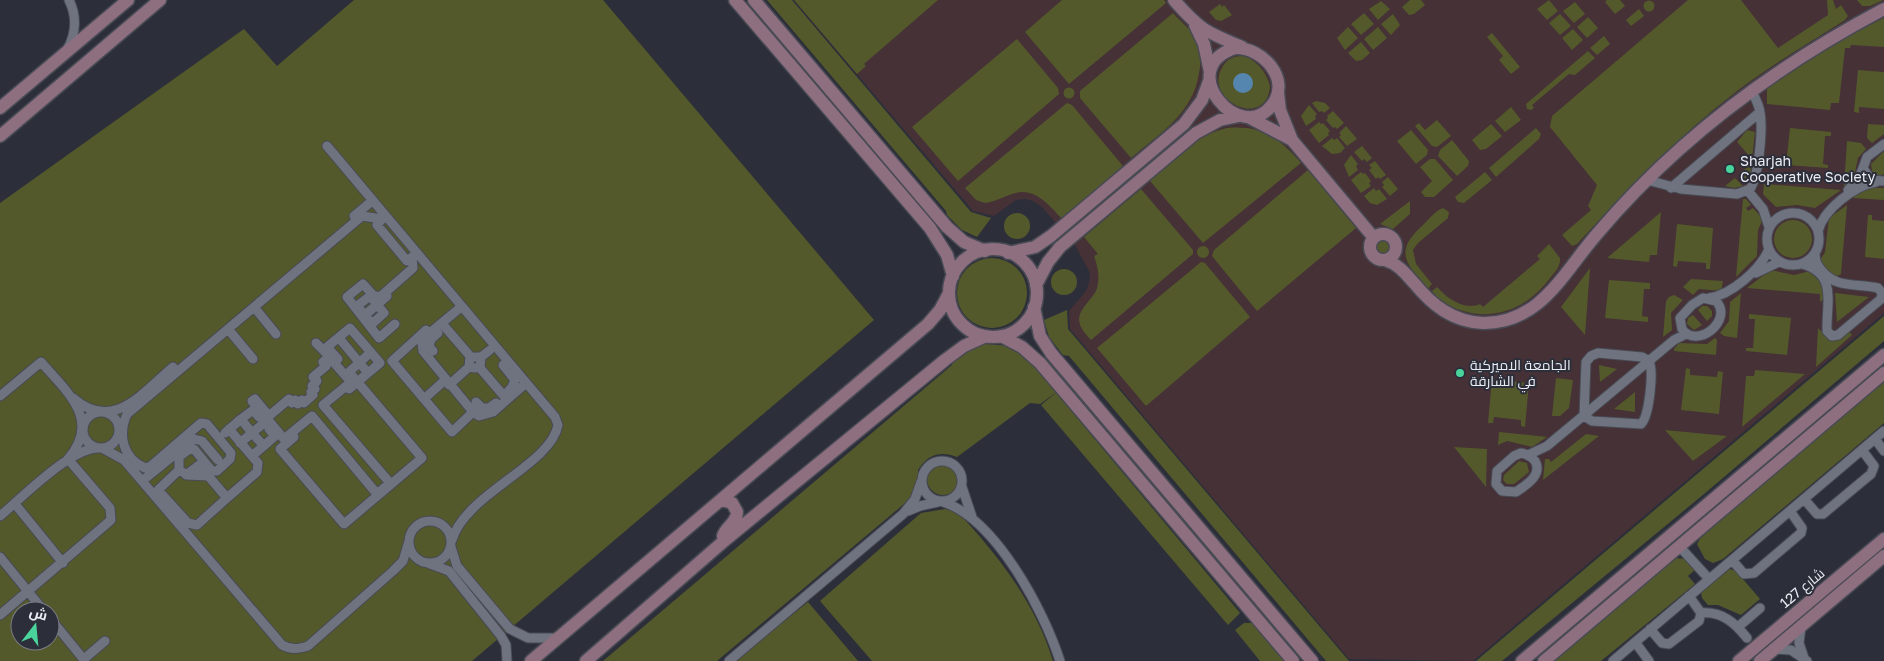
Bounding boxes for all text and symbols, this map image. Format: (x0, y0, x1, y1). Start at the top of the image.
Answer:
place label: Sharjah Cooperative Society (1740, 152, 1875, 185)
marker: Sharjah Cooperative Society (1724, 163, 1736, 175)
place label: الجامعة الاميركية في الشارقة (1470, 356, 1571, 393)
marker: الجامعة الاميركية في الشارقة (1454, 367, 1466, 379)
street label: شارع 127 (1776, 564, 1828, 612)
north arrow (10, 601, 60, 651)
text: ش (27, 602, 50, 625)

